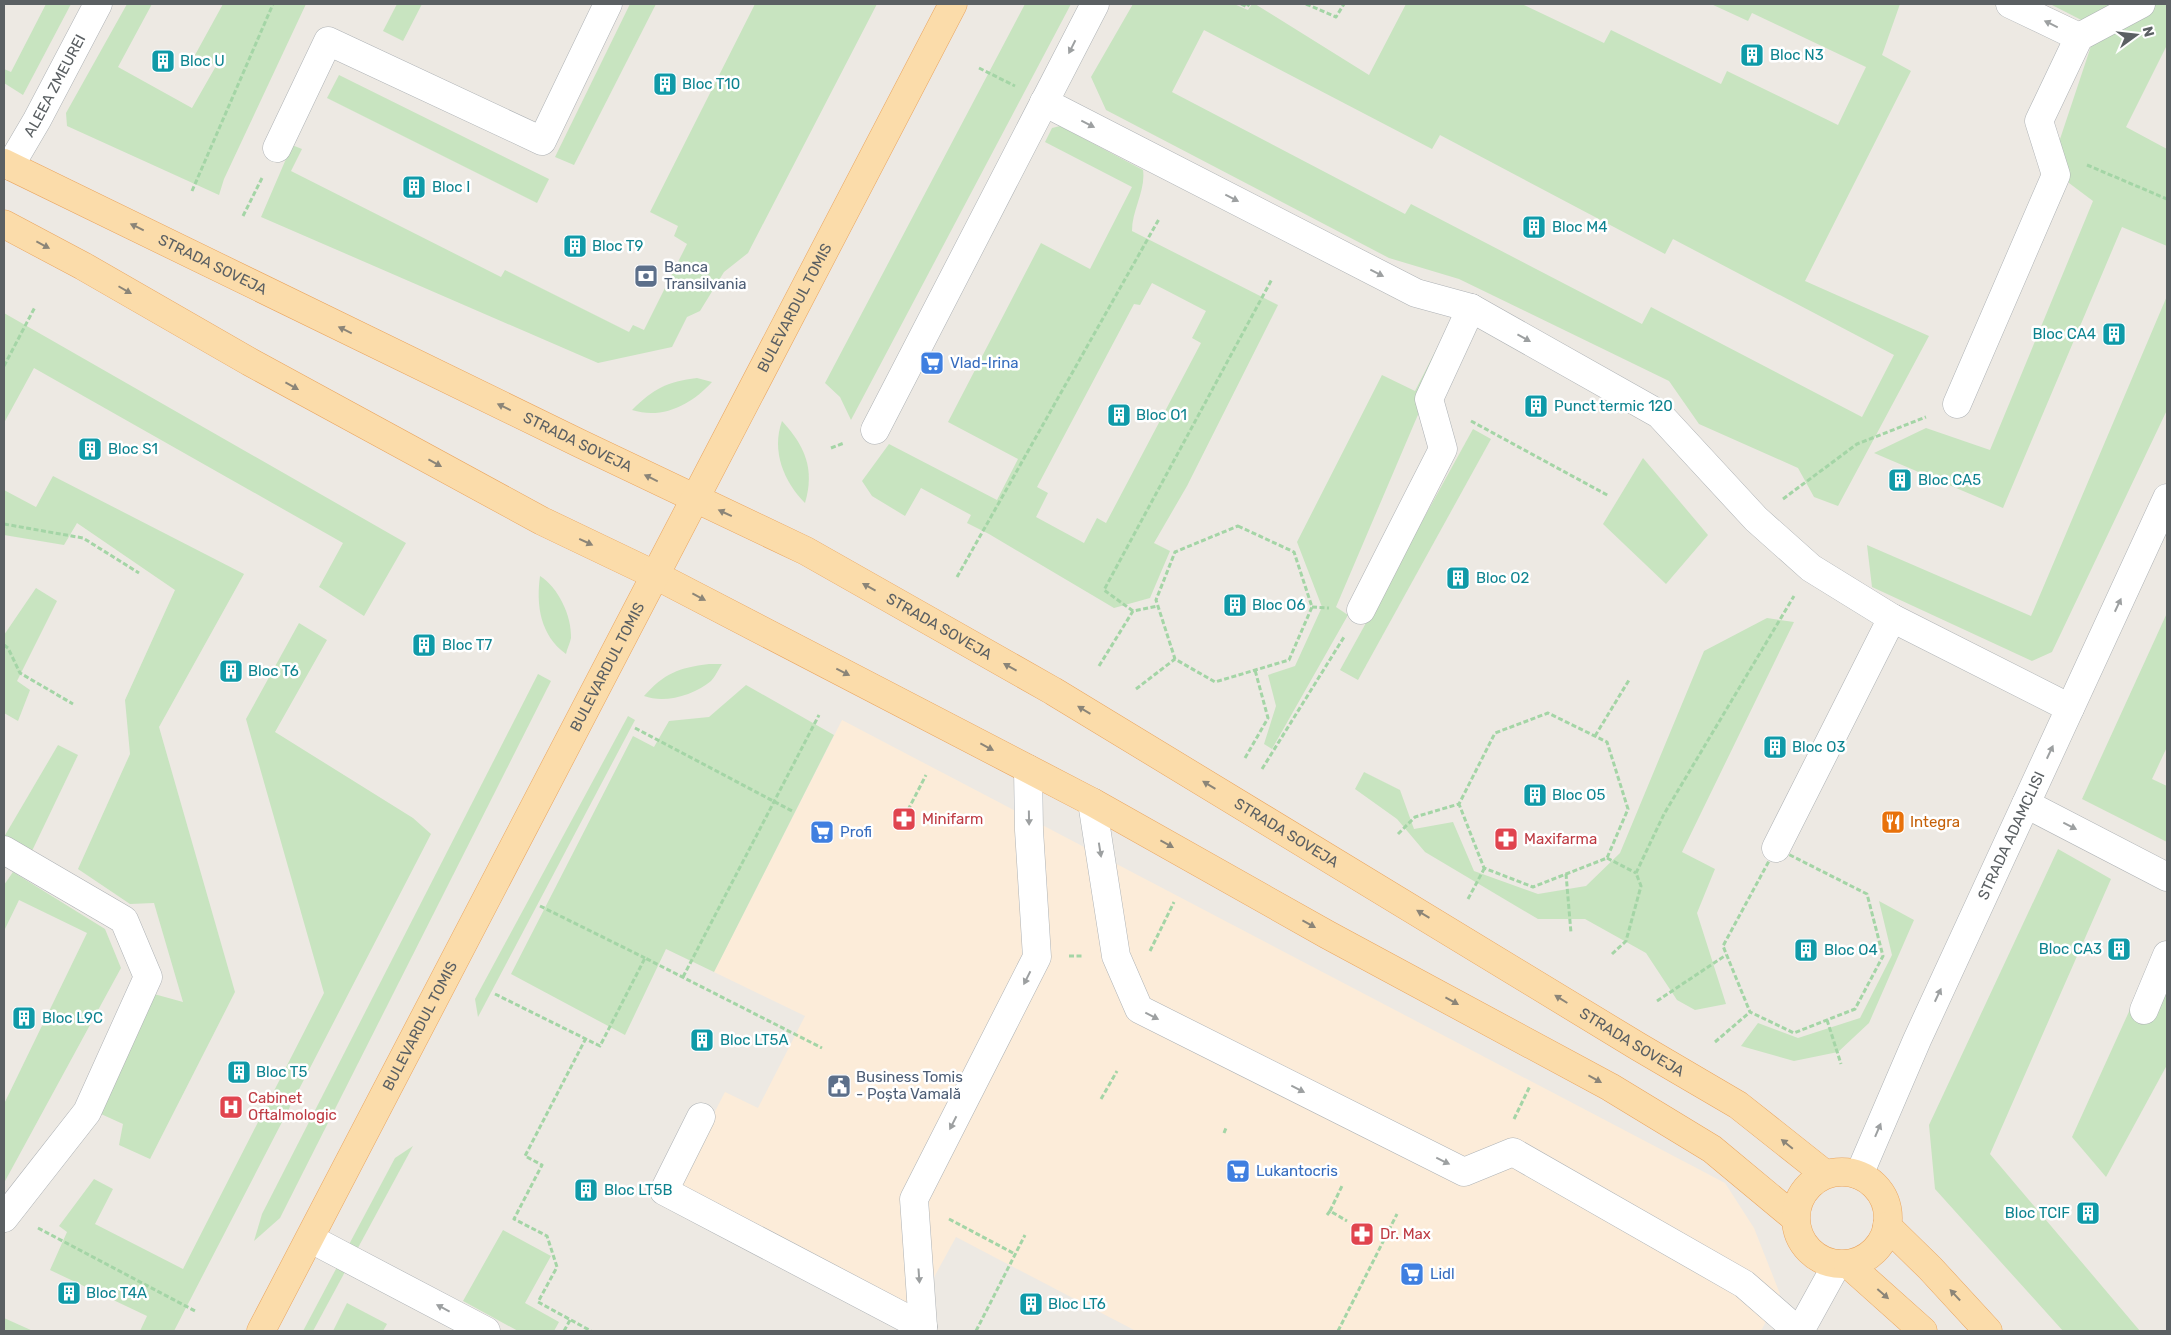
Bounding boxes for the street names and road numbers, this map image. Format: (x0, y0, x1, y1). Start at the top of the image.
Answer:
street label: ALEEA ZMEUREI (20, 31, 89, 140)
street label: STRADA SOVEJA (155, 230, 270, 299)
street label: BULEVARDUL TOMIS (754, 240, 836, 375)
street label: STRADA SOVEJA (520, 408, 635, 476)
street label: STRADA SOVEJA (883, 589, 995, 664)
street label: BULEVARDUL TOMIS (566, 599, 648, 735)
street label: STRADA ADAMCLISI (1974, 769, 2049, 903)
street label: STRADA SOVEJA (1231, 794, 1342, 871)
street label: BULEVARDUL TOMIS (379, 958, 461, 1094)
street label: STRADA SOVEJA (1576, 1004, 1687, 1080)

